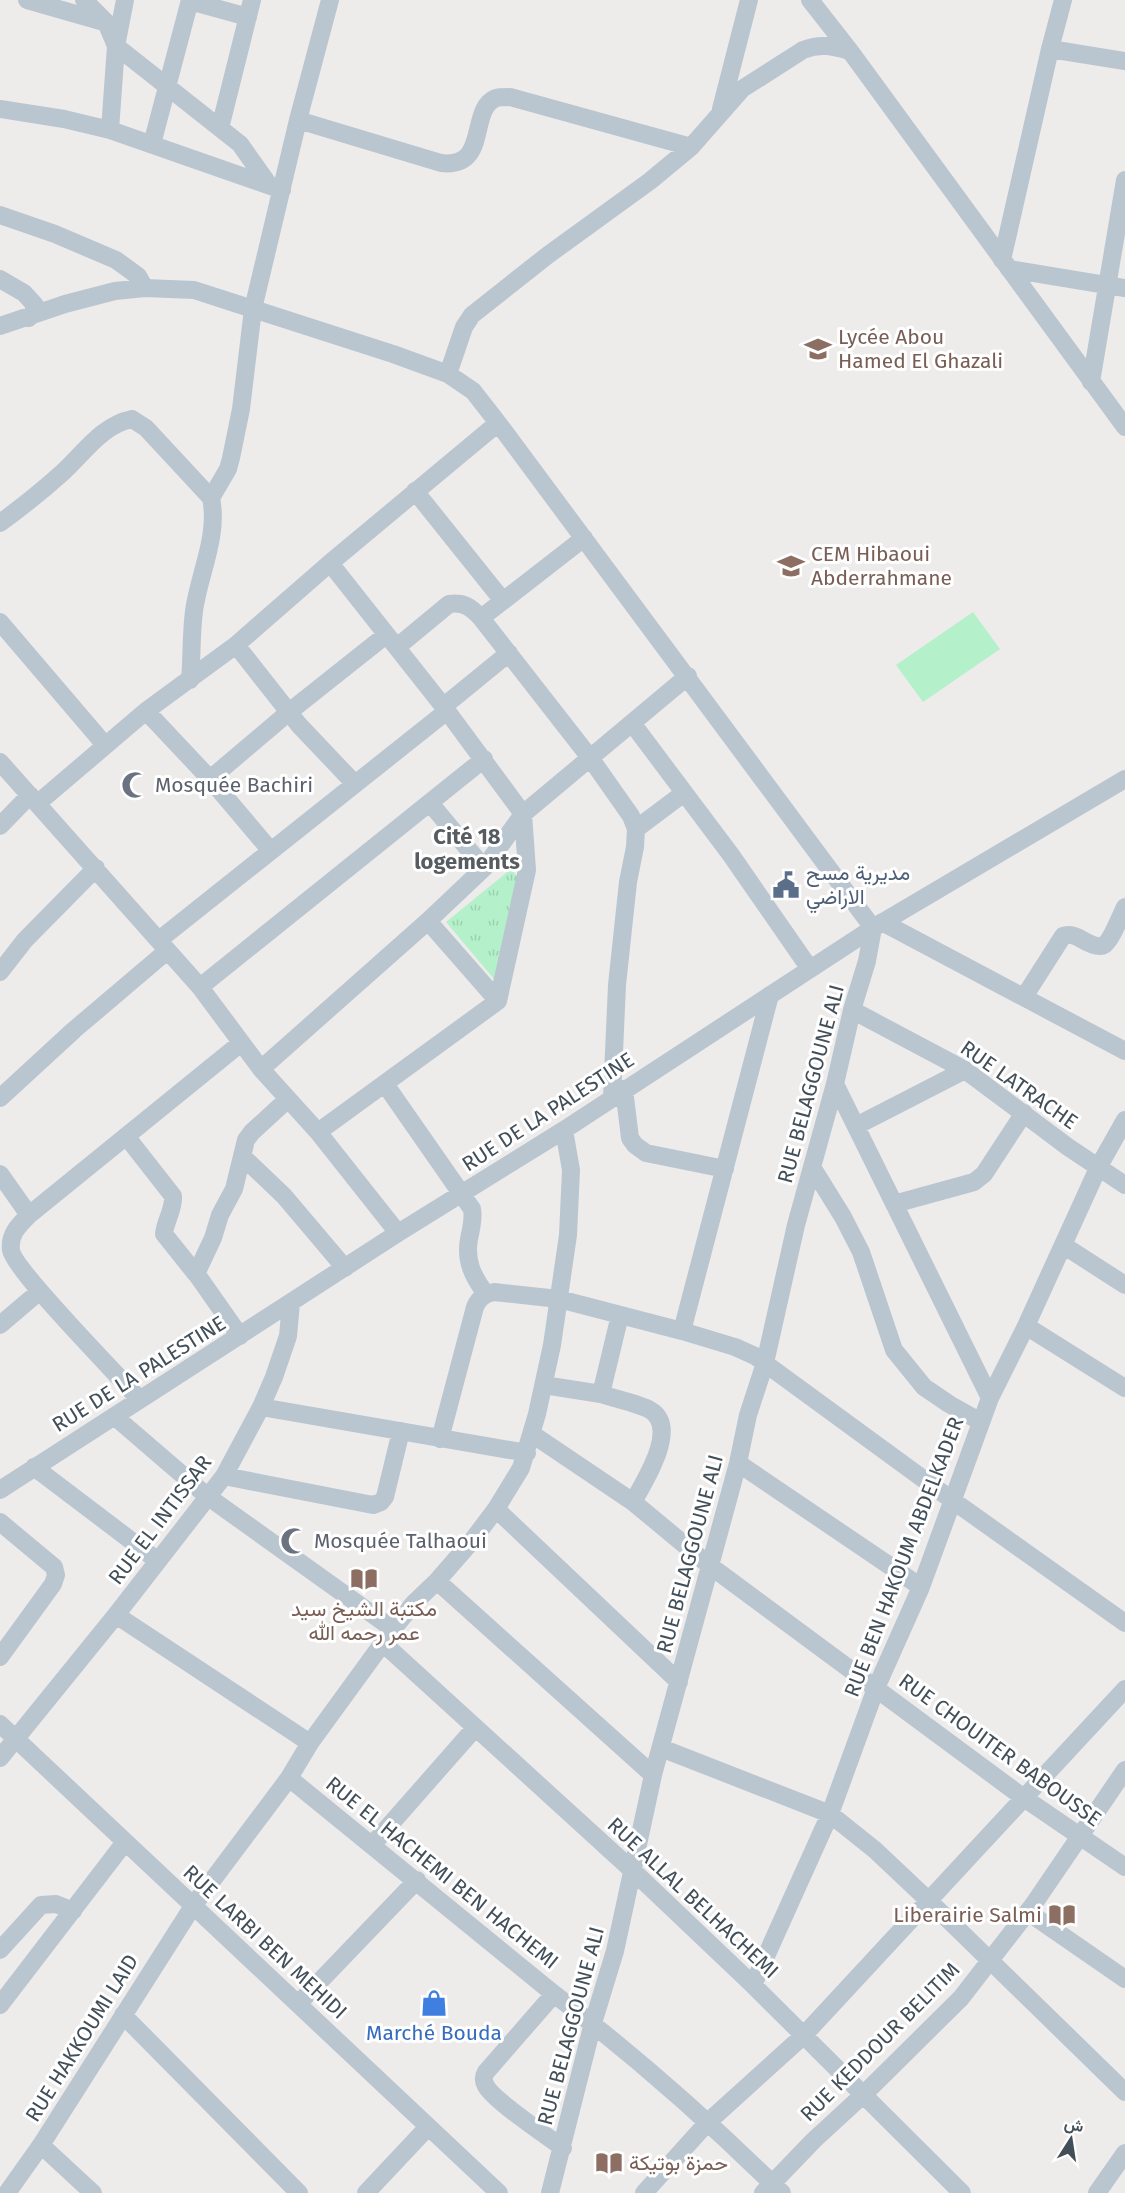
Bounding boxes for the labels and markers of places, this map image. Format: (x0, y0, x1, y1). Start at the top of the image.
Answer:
place label: Lycée Abou Hamed El Ghazali (838, 324, 1003, 374)
school or university icon: Lycée Abou Hamed El Ghazali (803, 334, 833, 364)
place label: CEM Hibaoui Abderrahmane (811, 541, 952, 591)
school or university icon: CEM Hibaoui Abderrahmane (776, 551, 806, 581)
mosque icon: Mosquée Bachiri (120, 770, 150, 800)
place label: Mosquée Bachiri (155, 772, 313, 798)
place label: مديرية مسح الاراضي (806, 860, 910, 914)
public building icon: مديرية مسح الاراضي (771, 870, 801, 900)
mosque icon: Mosquée Talhaoui (279, 1526, 309, 1556)
place label: Mosquée Talhaoui (314, 1528, 487, 1554)
library icon: مكتبة الشيخ سيد عمر رحمه الله (349, 1564, 379, 1594)
place label: مكتبة الشيخ سيد عمر رحمه الله (291, 1596, 437, 1646)
library icon: Liberairie Salmi (1047, 1900, 1077, 1930)
place label: Liberairie Salmi (893, 1902, 1042, 1928)
shop icon: Marché Bouda (419, 1988, 449, 2018)
place label: Marché Bouda (366, 2020, 502, 2046)
library icon: حمزة بوتيكة (594, 2148, 624, 2178)
place label: حمزة بوتيكة (629, 2150, 728, 2176)

